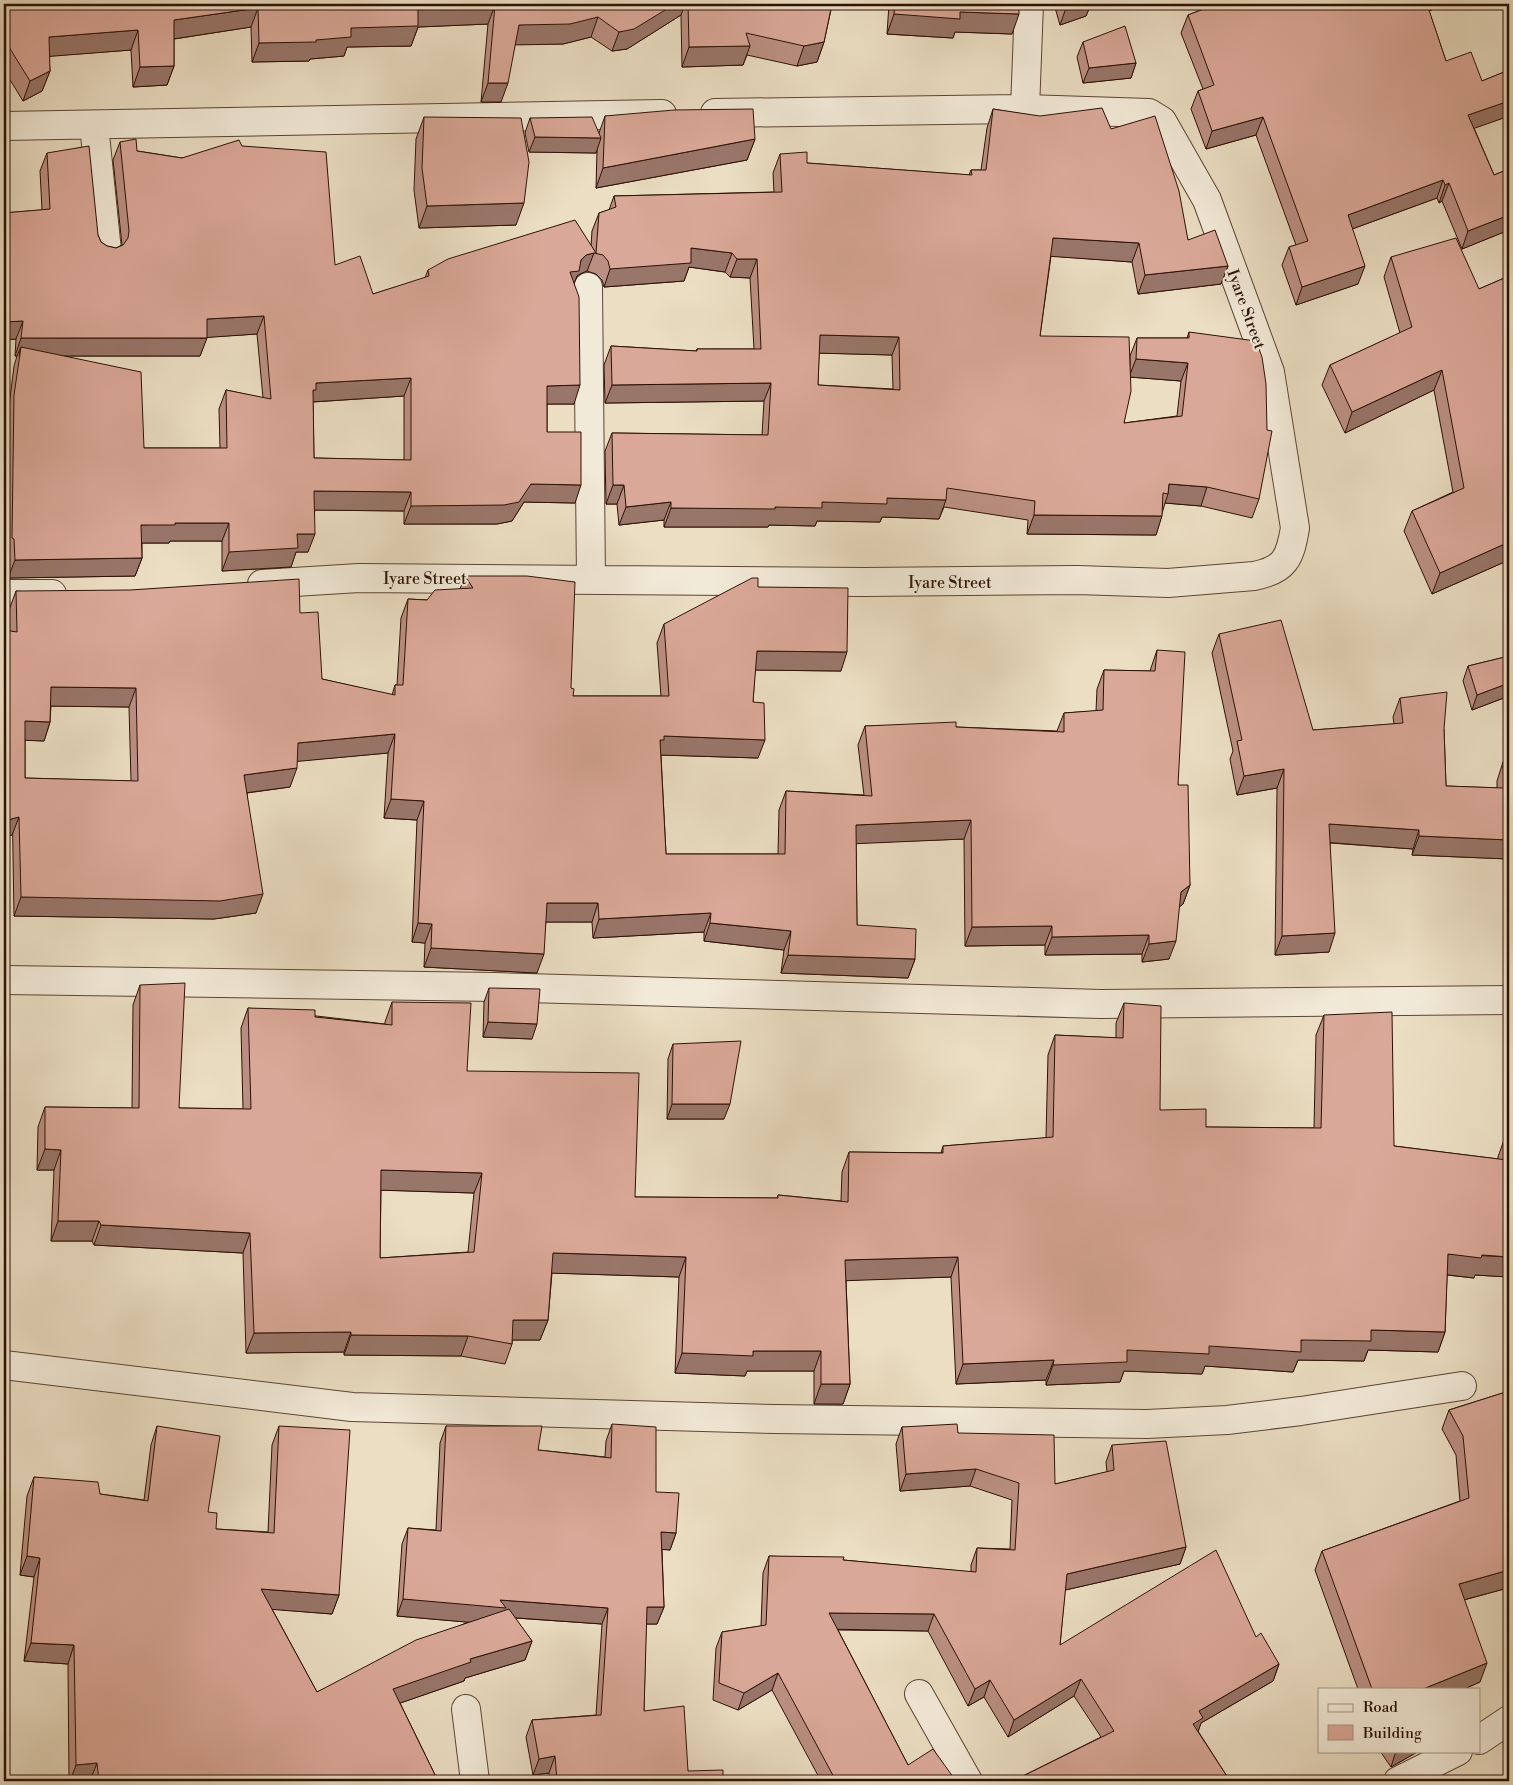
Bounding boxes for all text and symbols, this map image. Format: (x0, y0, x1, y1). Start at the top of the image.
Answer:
street label: Iyare Street (1222, 267, 1270, 352)
street label: Iyare Street (383, 569, 467, 589)
street label: Iyare Street (908, 573, 992, 593)
legend (1318, 1688, 1480, 1752)
text: Road (1363, 1698, 1398, 1717)
text: Building (1362, 1724, 1422, 1743)

